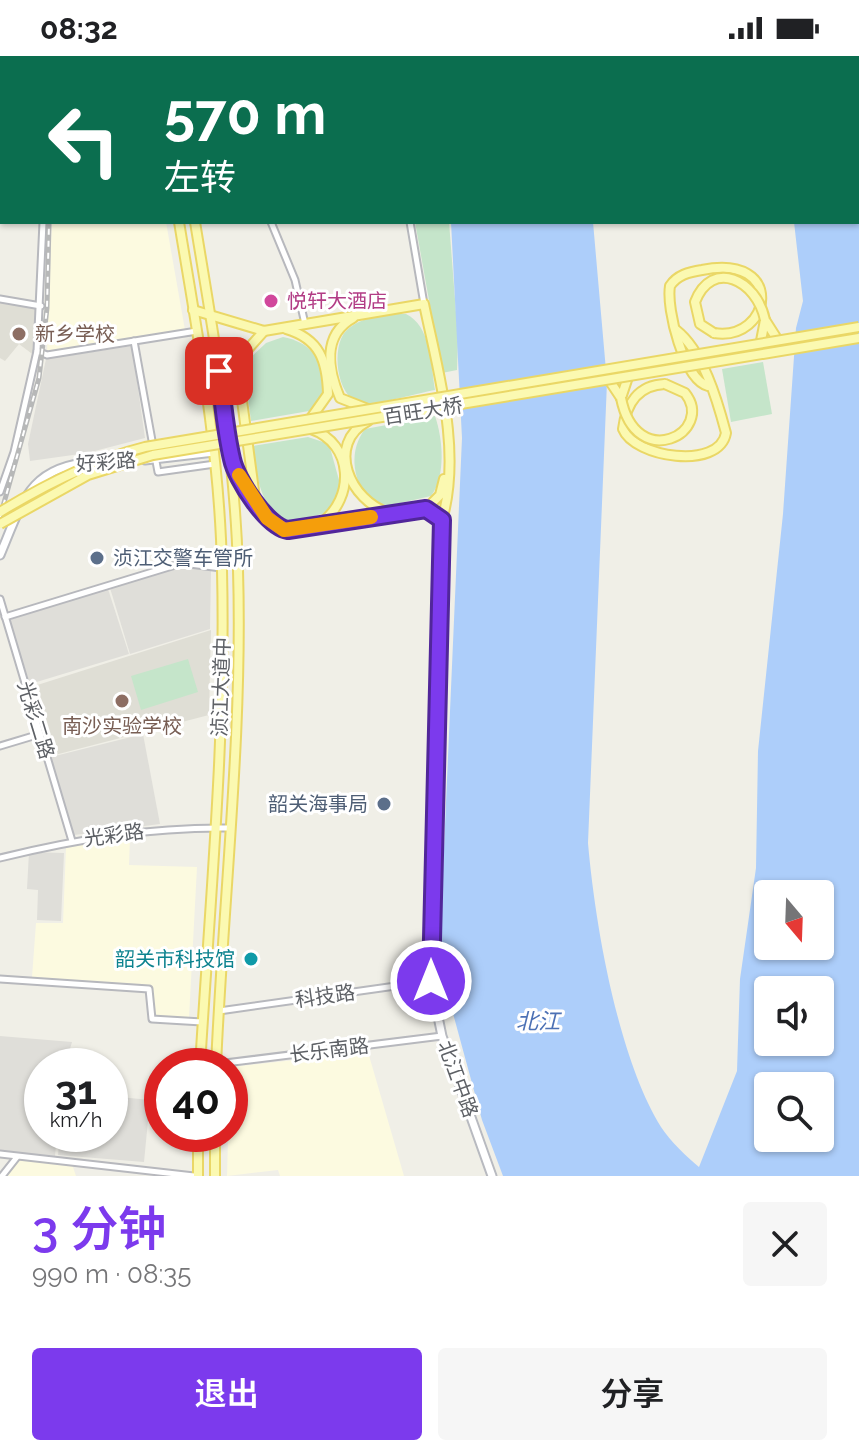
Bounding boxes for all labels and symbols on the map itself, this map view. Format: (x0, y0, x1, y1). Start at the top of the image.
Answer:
place label: 悦轩大酒店 (287, 289, 387, 313)
marker: 悦轩大酒店 (262, 292, 280, 310)
place label: 新乡学校 (35, 322, 115, 346)
marker: 新乡学校 (10, 325, 28, 343)
pin (185, 337, 253, 405)
street label: 百旺大桥 (382, 393, 464, 429)
street label: 好彩路 (75, 448, 137, 476)
place label: 浈江交警车管所 (113, 546, 253, 570)
marker: 浈江交警车管所 (88, 549, 106, 567)
street label: 浈江大道中 (207, 637, 235, 737)
street label: 光彩二路 (13, 678, 59, 762)
marker: 南沙实验学校 (113, 692, 131, 710)
place label: 南沙实验学校 (62, 714, 182, 738)
place label: 韶关海事局 (268, 792, 368, 816)
marker: 韶关海事局 (375, 795, 393, 813)
street label: 光彩路 (83, 819, 145, 851)
north arrow (754, 880, 834, 960)
position arrow (389, 939, 473, 1023)
place label: 韶关市科技馆 (115, 947, 235, 971)
marker: 韶关市科技馆 (242, 950, 260, 968)
street label: 科技路 (294, 980, 356, 1012)
water label: 北江 (516, 1008, 562, 1034)
street label: 长乐南路 (288, 1033, 370, 1067)
street label: 北江中路 (433, 1037, 483, 1121)
speed limit sign: 40 (144, 1048, 248, 1152)

